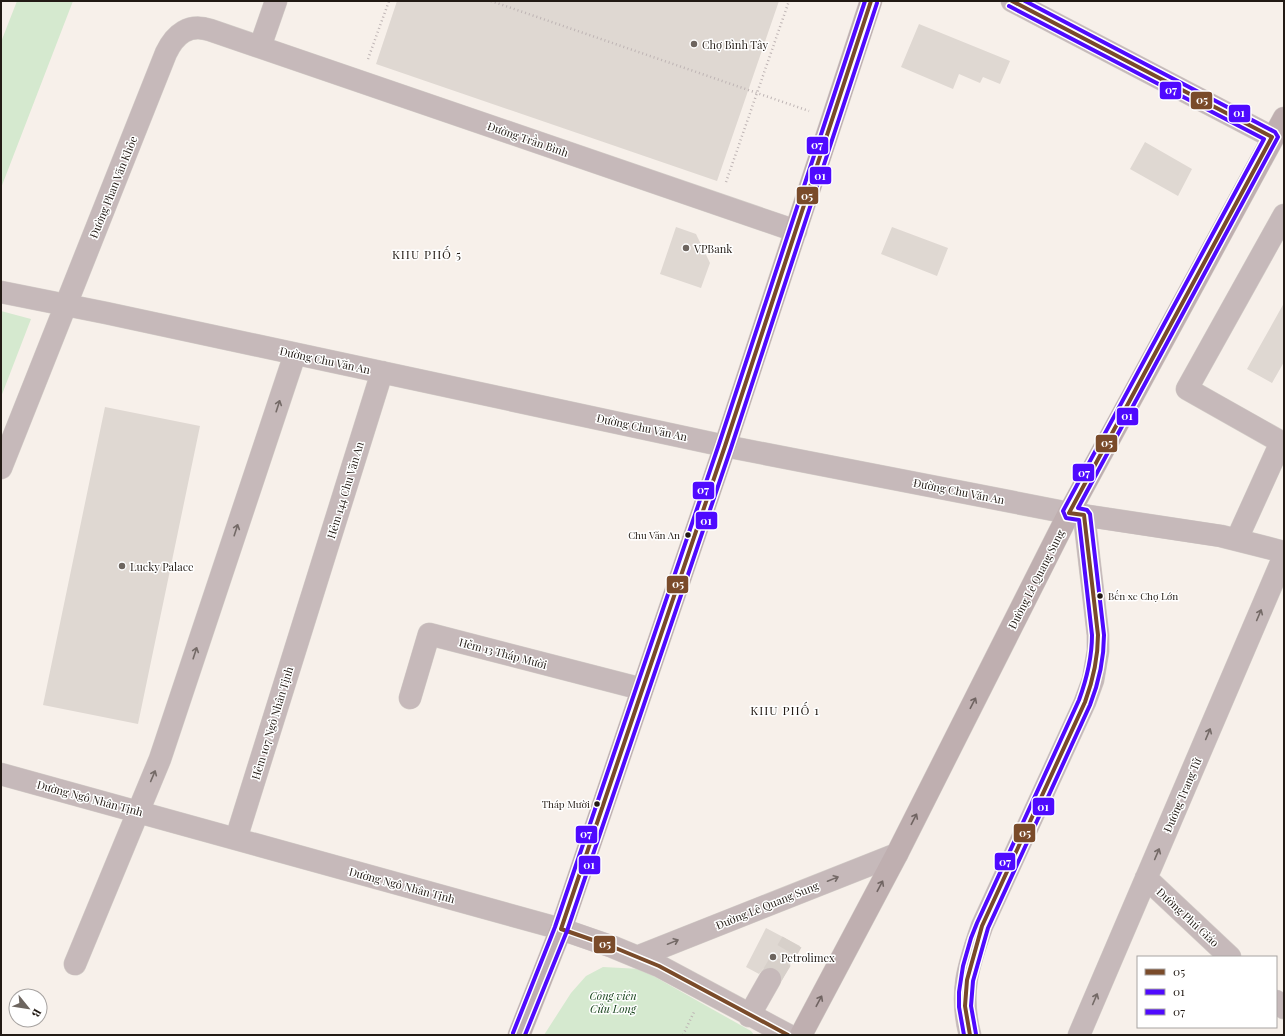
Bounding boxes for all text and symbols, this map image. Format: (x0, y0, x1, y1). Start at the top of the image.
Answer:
place label: Chợ Bình Tây (702, 37, 768, 52)
marker: Chợ Bình Tây (689, 39, 699, 49)
line badge: 07 (1159, 81, 1182, 100)
text: 07 (1165, 82, 1177, 97)
line badge: 05 (1190, 91, 1213, 110)
text: 05 (1196, 92, 1208, 107)
line badge: 01 (1228, 104, 1251, 123)
text: 01 (1233, 105, 1245, 120)
street label: Đường Trần Bình (486, 118, 571, 160)
street label: Đường Phan Văn Khỏe (86, 133, 141, 240)
line badge: 07 (806, 136, 829, 155)
text: 07 (811, 137, 823, 152)
line badge: 01 (809, 166, 832, 185)
text: 01 (814, 168, 826, 183)
line badge: 05 (796, 186, 819, 205)
text: 05 (801, 188, 813, 203)
place label: VPBank (693, 241, 732, 256)
marker: VPBank (681, 243, 691, 253)
district label: KHU PHỐ 5 (392, 245, 462, 262)
street label: Đường Chu Văn An (278, 343, 372, 377)
one-way arrow (274, 401, 282, 413)
line badge: 01 (1116, 407, 1139, 426)
text: 01 (1121, 408, 1133, 423)
street label: Đường Chu Văn An (595, 410, 689, 444)
line badge: 05 (1095, 434, 1118, 453)
text: 05 (1101, 435, 1113, 450)
street label: Hẻm 144 Chu Văn An (323, 439, 367, 540)
line badge: 07 (1072, 463, 1095, 482)
text: 07 (1078, 465, 1090, 480)
street label: Đường Chu Văn An (912, 475, 1006, 507)
line badge: 07 (692, 481, 715, 500)
text: 07 (697, 482, 709, 497)
line badge: 01 (695, 511, 718, 530)
text: 01 (700, 513, 712, 528)
one-way arrow (233, 524, 241, 536)
street label: Đường Lê Quang Sung (1004, 527, 1068, 631)
place label: Chu Văn An (628, 528, 680, 542)
marker: Chu Văn An (683, 530, 693, 540)
place label: Lucky Palace (130, 559, 194, 574)
marker: Lucky Palace (117, 561, 127, 571)
line badge: 05 (666, 575, 689, 594)
text: 05 (672, 576, 684, 591)
place label: Bến xe Chợ Lớn (1108, 589, 1178, 603)
marker: Bến xe Chợ Lớn (1095, 591, 1105, 601)
one-way arrow (1256, 609, 1263, 621)
street label: Hẻm 13 Tháp Mười (457, 634, 549, 672)
one-way arrow (192, 646, 199, 659)
street label: Hẻm 107 Ngô Nhân Tịnh (248, 664, 297, 781)
one-way arrow (970, 697, 977, 709)
district label: KHU PHỐ 1 (750, 701, 820, 718)
one-way arrow (1204, 729, 1212, 741)
street label: Đường Trang Tử (1160, 755, 1205, 835)
one-way arrow (149, 770, 157, 782)
street label: Đường Ngô Nhân Tịnh (35, 777, 145, 819)
place label: Tháp Mười (542, 797, 590, 811)
line badge: 01 (1032, 797, 1055, 816)
marker: Tháp Mười (592, 799, 602, 809)
text: 01 (1037, 799, 1049, 814)
one-way arrow (911, 813, 919, 825)
line badge: 05 (1013, 823, 1036, 843)
line badge: 07 (575, 825, 598, 844)
text: 05 (1019, 825, 1031, 840)
text: 07 (580, 826, 592, 841)
one-way arrow (1153, 848, 1161, 860)
line badge: 07 (994, 852, 1016, 871)
text: 07 (999, 854, 1011, 869)
line badge: 01 (578, 855, 601, 875)
text: 01 (583, 857, 595, 872)
street label: Đường Ngô Nhân Tịnh (347, 864, 457, 906)
one-way arrow (827, 875, 839, 882)
street label: Đường Lê Quang Sung (713, 877, 821, 933)
one-way arrow (877, 880, 884, 892)
street label: Đường Phú Giáo (1154, 884, 1222, 950)
line badge: 05 (593, 935, 616, 954)
text: 05 (599, 936, 611, 951)
one-way arrow (667, 938, 679, 946)
place label: Petrolimex (781, 950, 835, 965)
marker: Petrolimex (768, 952, 778, 962)
legend (1137, 956, 1277, 1028)
text: 05 (1173, 963, 1185, 979)
text: 01 (1173, 983, 1185, 999)
north arrow (8, 988, 48, 1028)
park label: Công viên Cửu Long (589, 988, 637, 1016)
one-way arrow (1091, 994, 1099, 1006)
one-way arrow (816, 995, 824, 1007)
text: 07 (1173, 1003, 1185, 1019)
text: B (28, 1006, 45, 1021)

